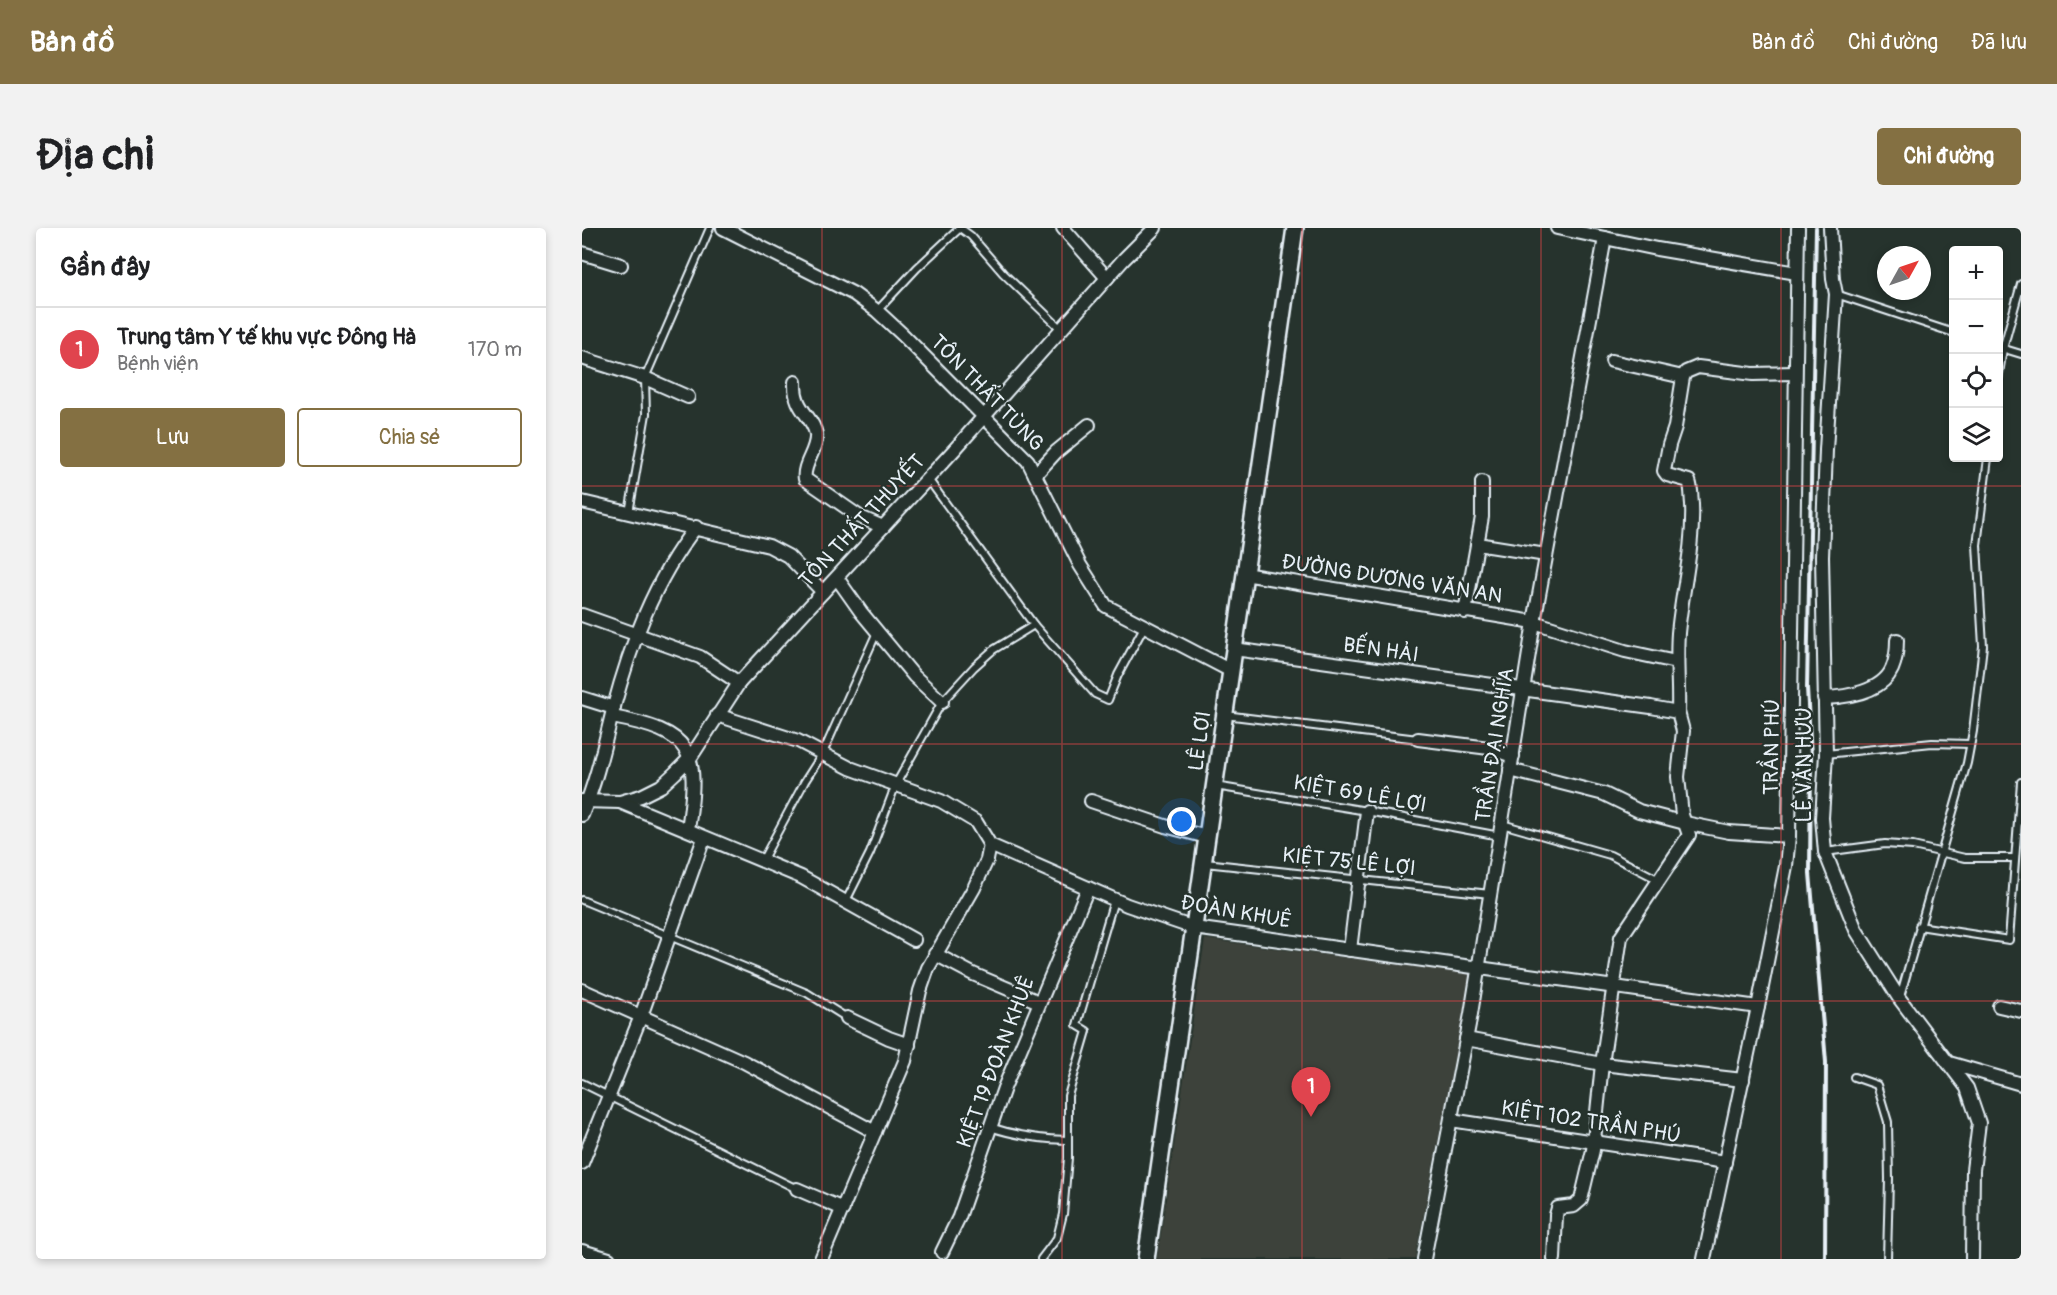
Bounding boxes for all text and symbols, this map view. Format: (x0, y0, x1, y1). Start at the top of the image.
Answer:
text: Bản đồ (30, 25, 114, 60)
text: Bản đồ (1751, 29, 1815, 56)
text: Chỉ đường (1848, 29, 1938, 56)
text: Đã lưu (1971, 29, 2027, 56)
button: Chỉ đường (1877, 128, 2021, 185)
text: Địa chỉ (36, 130, 154, 182)
north arrow (1877, 246, 1931, 300)
map controls (1949, 246, 2003, 462)
button: + (1949, 246, 2003, 300)
text: Gần đây (60, 251, 150, 283)
button: − (1949, 300, 2003, 354)
text: Trung tâm Y tế khu vực Đông Hà (117, 323, 416, 351)
street label: TÔN THẤT TÙNG (924, 327, 1052, 457)
text: 1 (76, 337, 83, 362)
text: 170 m (468, 337, 522, 362)
text: Bệnh viện (117, 351, 199, 376)
button: locate (1949, 354, 2003, 408)
button: Lưu (60, 408, 285, 467)
button: Chia sẻ (297, 408, 522, 467)
button: layers (1949, 408, 2003, 462)
street label: TÔN THẤT THUYẾT (791, 446, 931, 593)
street label: ĐƯỜNG DƯƠNG VĂN AN (1280, 548, 1504, 610)
street label: BẾN HẢI (1342, 628, 1421, 669)
street label: TRẦN ĐẠI NGHĨA (1467, 665, 1521, 824)
street label: TRẦN PHÚ (1755, 699, 1786, 795)
street label: LÊ VĂN HƯU (1790, 707, 1818, 823)
street label: LÊ LỢI (1181, 709, 1218, 773)
street label: KIỆT 69 LÊ LỢI (1292, 768, 1429, 819)
your location (1167, 807, 1196, 836)
street label: KIỆT 75 LÊ LỢI (1281, 841, 1417, 882)
street label: ĐOÀN KHUÊ (1179, 888, 1294, 935)
street label: KIỆT 19 ĐOÀN KHUÊ (950, 972, 1041, 1152)
pin: 1 (1292, 1068, 1330, 1117)
street label: KIỆT 102 TRẦN PHÚ (1500, 1092, 1683, 1149)

